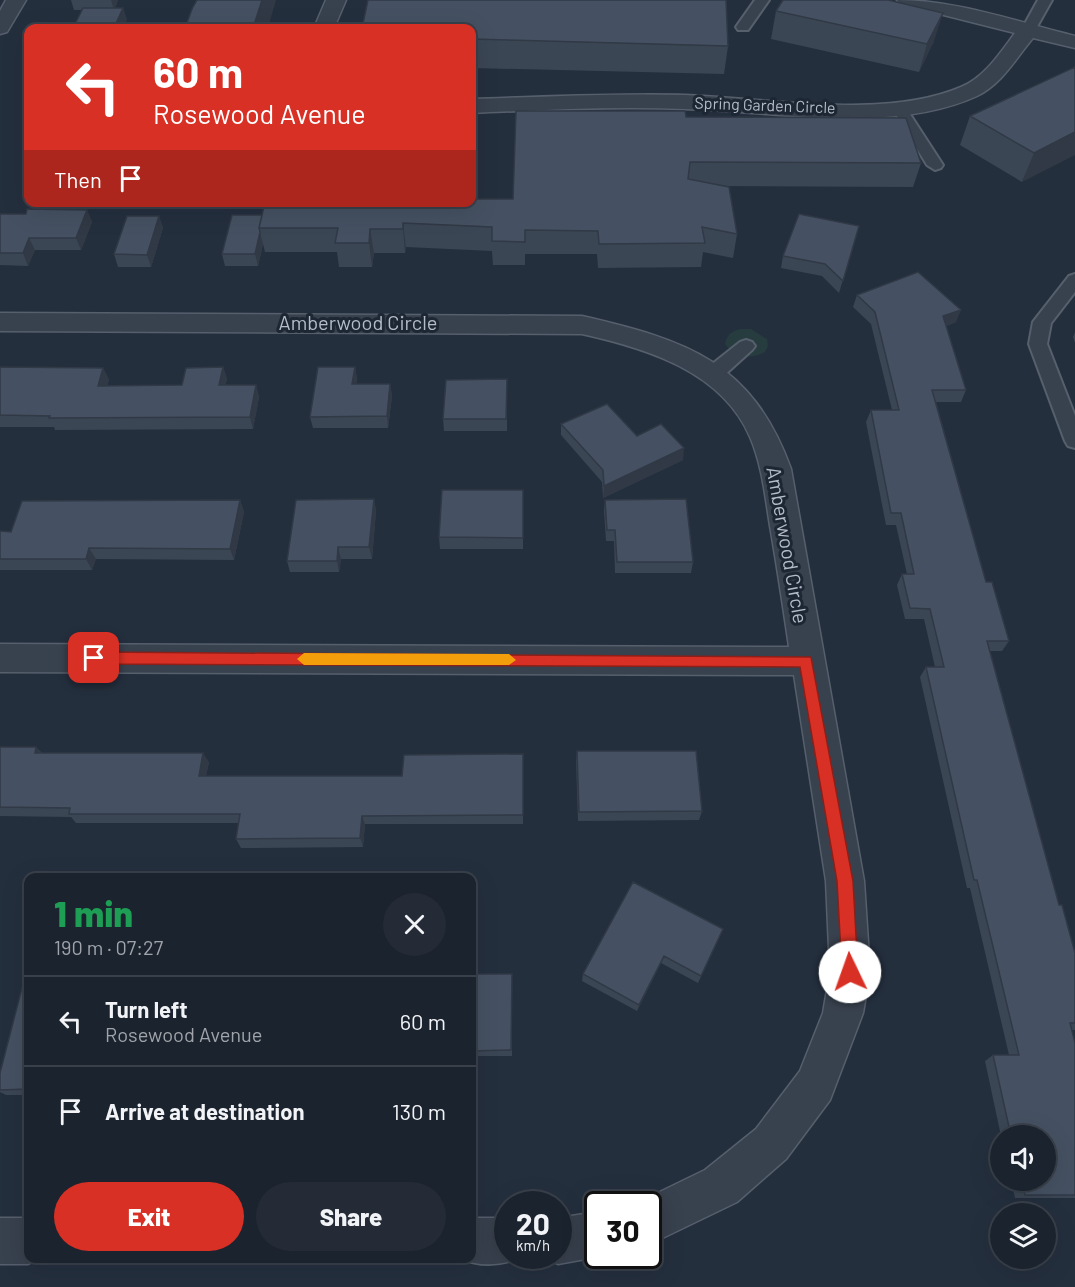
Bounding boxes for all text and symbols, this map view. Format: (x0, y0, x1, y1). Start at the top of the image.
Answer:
text: 60 m (153, 46, 243, 96)
icon: left (54, 48, 132, 126)
street label: Spring Garden Circle (694, 93, 836, 116)
text: Rosewood Avenue (153, 97, 366, 129)
icon: arrive (114, 162, 147, 195)
text: Then (54, 166, 102, 192)
street label: Amberwood Circle (279, 310, 437, 334)
street label: Amberwood Circle (762, 465, 814, 625)
pin (68, 632, 119, 683)
icon: arrive (77, 641, 110, 674)
text: 1 min (54, 891, 133, 934)
button: close (383, 893, 446, 956)
text: 190 m · 07:27 (54, 935, 163, 959)
position arrow (818, 940, 882, 1004)
text: Turn left (105, 996, 188, 1022)
icon: left (54, 1005, 87, 1038)
text: 60 m (400, 1008, 446, 1034)
text: Rosewood Avenue (105, 1022, 262, 1046)
icon: arrive (54, 1095, 87, 1128)
text: Arrive at destination (105, 1098, 304, 1124)
text: 130 m (392, 1098, 446, 1124)
map controls (990, 1125, 1056, 1269)
button: sound (990, 1125, 1056, 1191)
button: Exit (54, 1182, 244, 1251)
button: Share (256, 1182, 446, 1251)
speed limit sign: 30 (584, 1191, 662, 1269)
button: layers (990, 1203, 1056, 1269)
text: 20 (516, 1205, 550, 1241)
text: km/h (516, 1236, 550, 1254)

